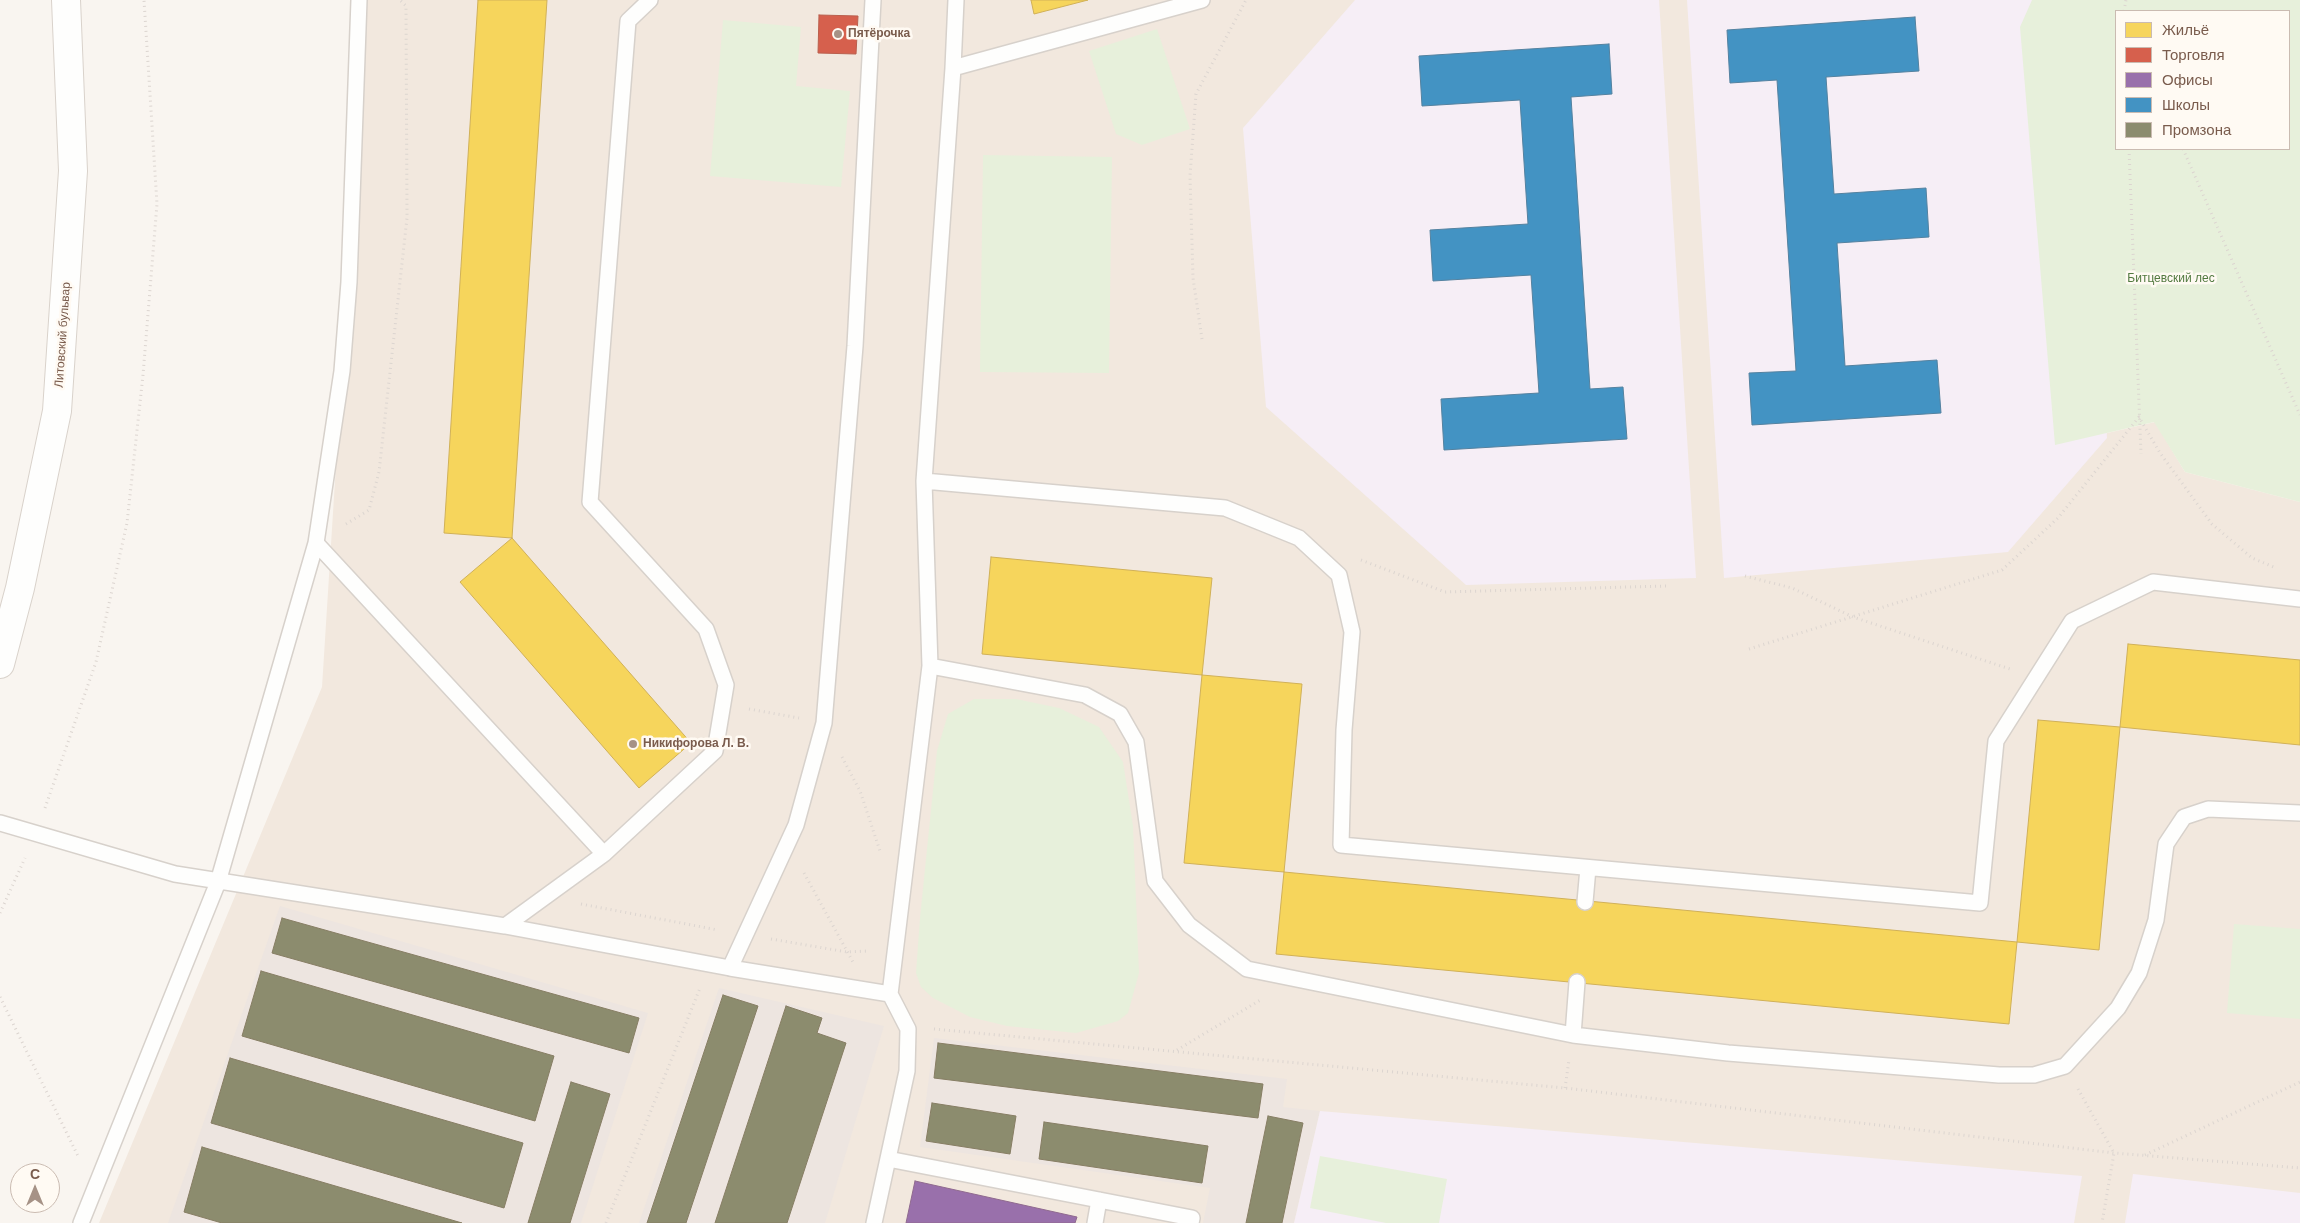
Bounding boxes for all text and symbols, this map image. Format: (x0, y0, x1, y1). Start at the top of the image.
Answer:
legend (2115, 10, 2290, 150)
text: Жильё (2162, 21, 2209, 38)
place label: Пятёрочка (848, 27, 910, 41)
marker: Пятёрочка (832, 28, 844, 40)
text: Торговля (2162, 46, 2225, 63)
text: Офисы (2162, 71, 2213, 88)
text: Школы (2162, 96, 2210, 113)
text: Промзона (2162, 121, 2231, 138)
park label: Битцевский лес (2127, 272, 2215, 286)
street label: Литовский бульвар (52, 282, 74, 388)
place label: Никифорова Л. В. (643, 737, 749, 751)
marker: Никифорова Л. В. (627, 738, 639, 750)
north arrow (10, 1163, 60, 1213)
text: С (30, 1166, 40, 1182)

